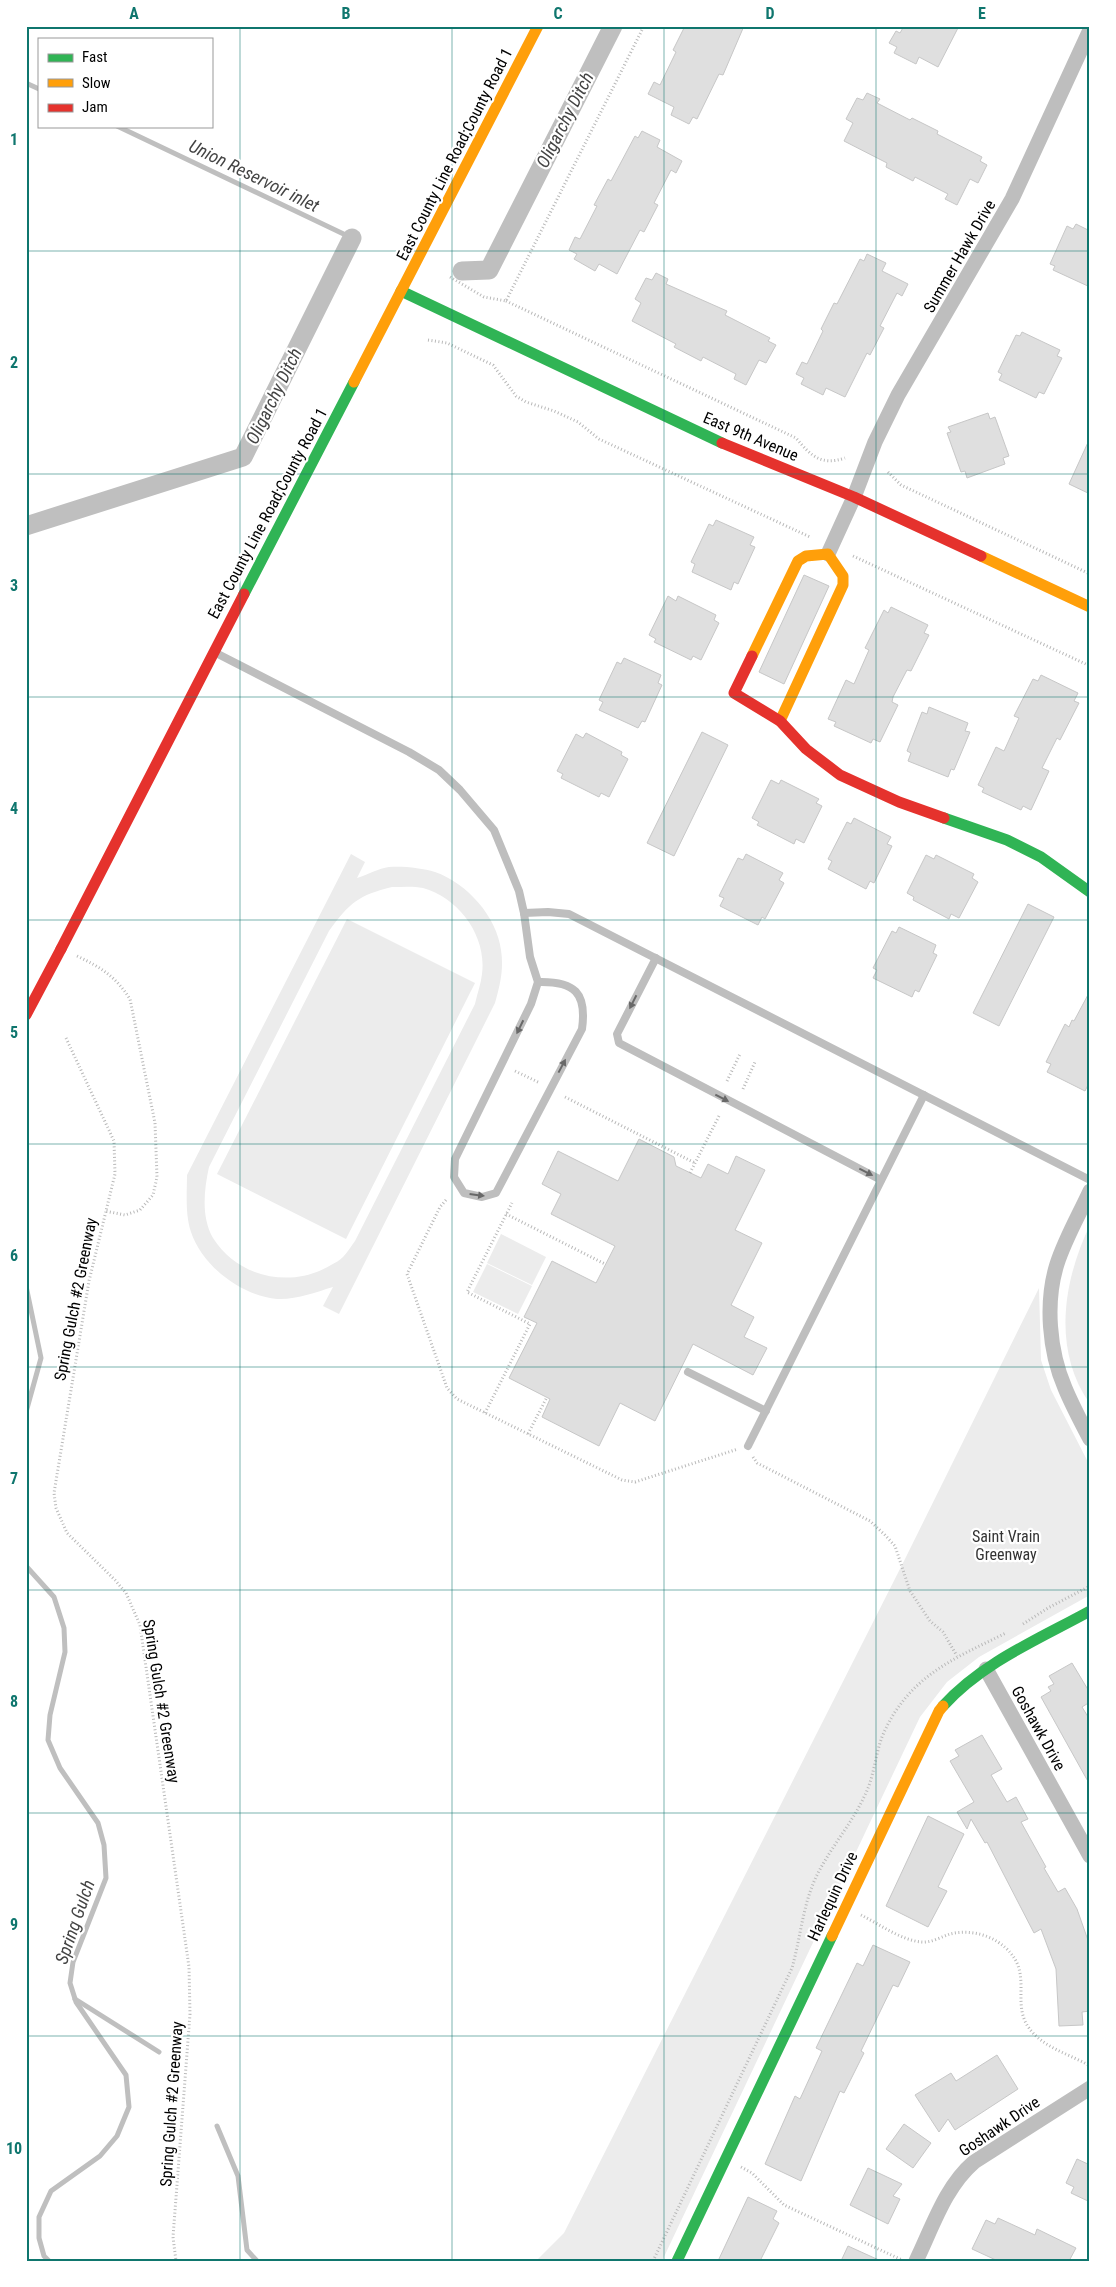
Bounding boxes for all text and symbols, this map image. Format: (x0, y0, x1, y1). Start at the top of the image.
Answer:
text: A (129, 4, 139, 23)
text: B (342, 4, 351, 23)
text: C (553, 4, 563, 23)
text: D (765, 4, 775, 23)
text: E (978, 4, 986, 23)
legend (38, 38, 212, 128)
street label: East County Line Road;County Road 1 (392, 45, 516, 264)
text: Fast (82, 48, 107, 66)
water label: Oligarchy Ditch (532, 69, 598, 171)
text: Slow (82, 74, 111, 92)
text: Jam (82, 98, 108, 116)
text: 1 (10, 130, 18, 149)
water label: Union Reservoir inlet (186, 135, 323, 216)
street label: Summer Hawk Drive (919, 197, 999, 316)
water label: Oligarchy Ditch (241, 344, 306, 447)
text: 2 (10, 353, 18, 372)
street label: East County Line Road;County Road 1 (204, 405, 331, 622)
street label: East 9th Avenue (700, 408, 801, 465)
text: 3 (10, 576, 18, 595)
text: 4 (10, 799, 18, 818)
one-way arrow (629, 994, 637, 1009)
one-way arrow (515, 1019, 524, 1034)
text: 5 (10, 1023, 18, 1042)
one-way arrow (558, 1059, 566, 1074)
one-way arrow (715, 1094, 729, 1102)
one-way arrow (859, 1168, 873, 1176)
one-way arrow (469, 1191, 485, 1199)
street label: Spring Gulch #2 Greenway (50, 1216, 101, 1382)
text: 6 (10, 1246, 18, 1265)
text: 7 (10, 1469, 18, 1488)
park label: Saint Vrain Greenway (972, 1527, 1040, 1564)
street label: Spring Gulch #2 Greenway (139, 1618, 184, 1785)
street label: Goshawk Drive (1008, 1683, 1070, 1774)
text: 8 (10, 1692, 18, 1711)
street label: Harlequin Drive (803, 1849, 861, 1944)
water label: Spring Gulch (50, 1877, 99, 1967)
text: 9 (10, 1915, 18, 1934)
street label: Spring Gulch #2 Greenway (156, 2020, 187, 2187)
street label: Goshawk Drive (955, 2092, 1043, 2160)
text: 10 (6, 2139, 22, 2158)

